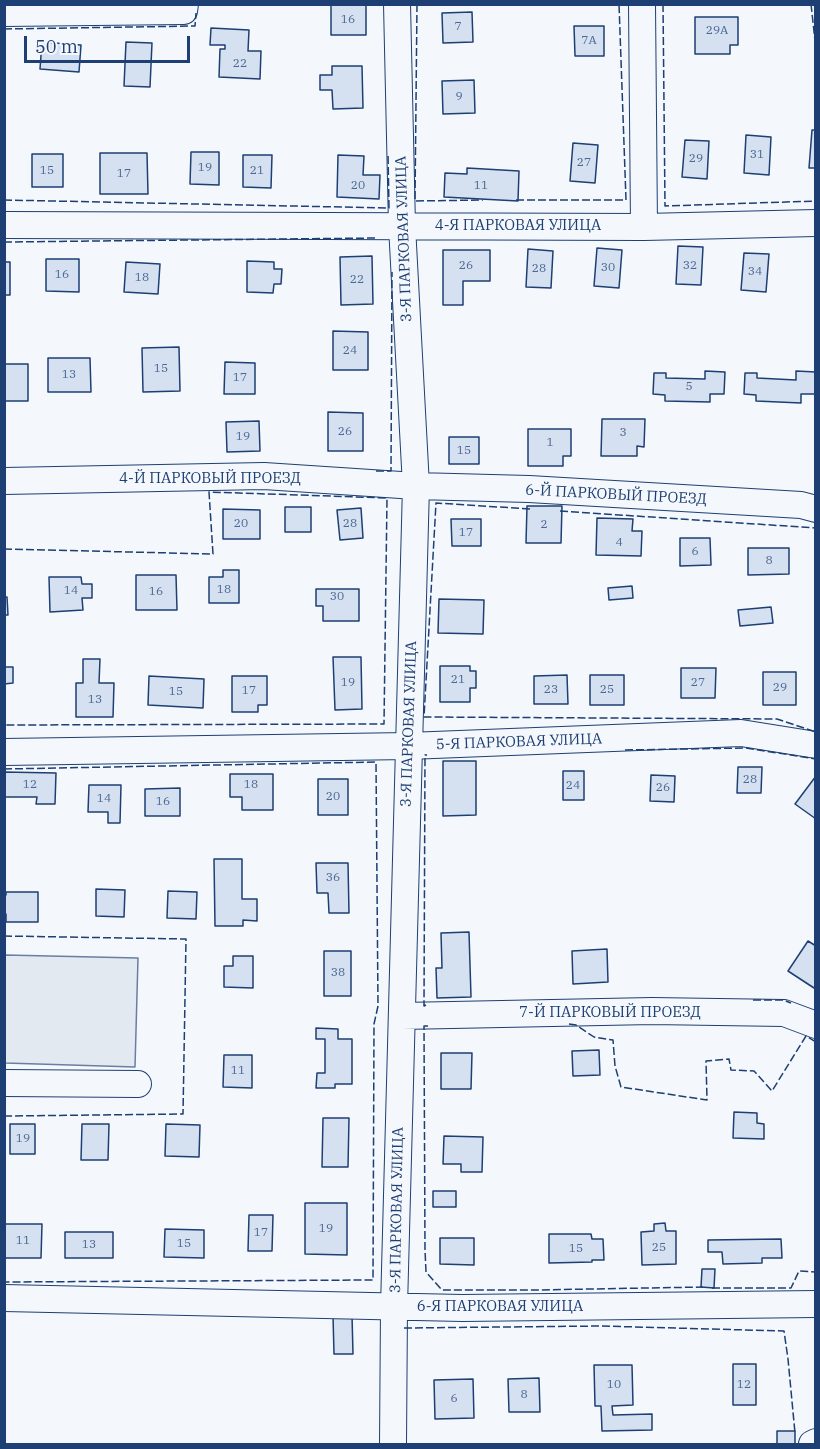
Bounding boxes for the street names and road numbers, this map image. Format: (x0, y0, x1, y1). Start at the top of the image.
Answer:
street label: 3-Я ПАРКОВАЯ УЛИЦА (392, 156, 416, 322)
street label: 4-Я ПАРКОВАЯ УЛИЦА (435, 217, 601, 235)
street label: 4-Й ПАРКОВЫЙ ПРОЕЗД (119, 470, 301, 488)
street label: 6-Й ПАРКОВЫЙ ПРОЕЗД (525, 481, 707, 509)
street label: 3-Я ПАРКОВАЯ УЛИЦА (397, 641, 421, 807)
street label: 5-Я ПАРКОВАЯ УЛИЦА (436, 730, 602, 754)
street label: 7-Й ПАРКОВЫЙ ПРОЕЗД (519, 1004, 701, 1022)
street label: 3-Я ПАРКОВАЯ УЛИЦА (387, 1127, 407, 1293)
street label: 6-Я ПАРКОВАЯ УЛИЦА (417, 1298, 583, 1316)

